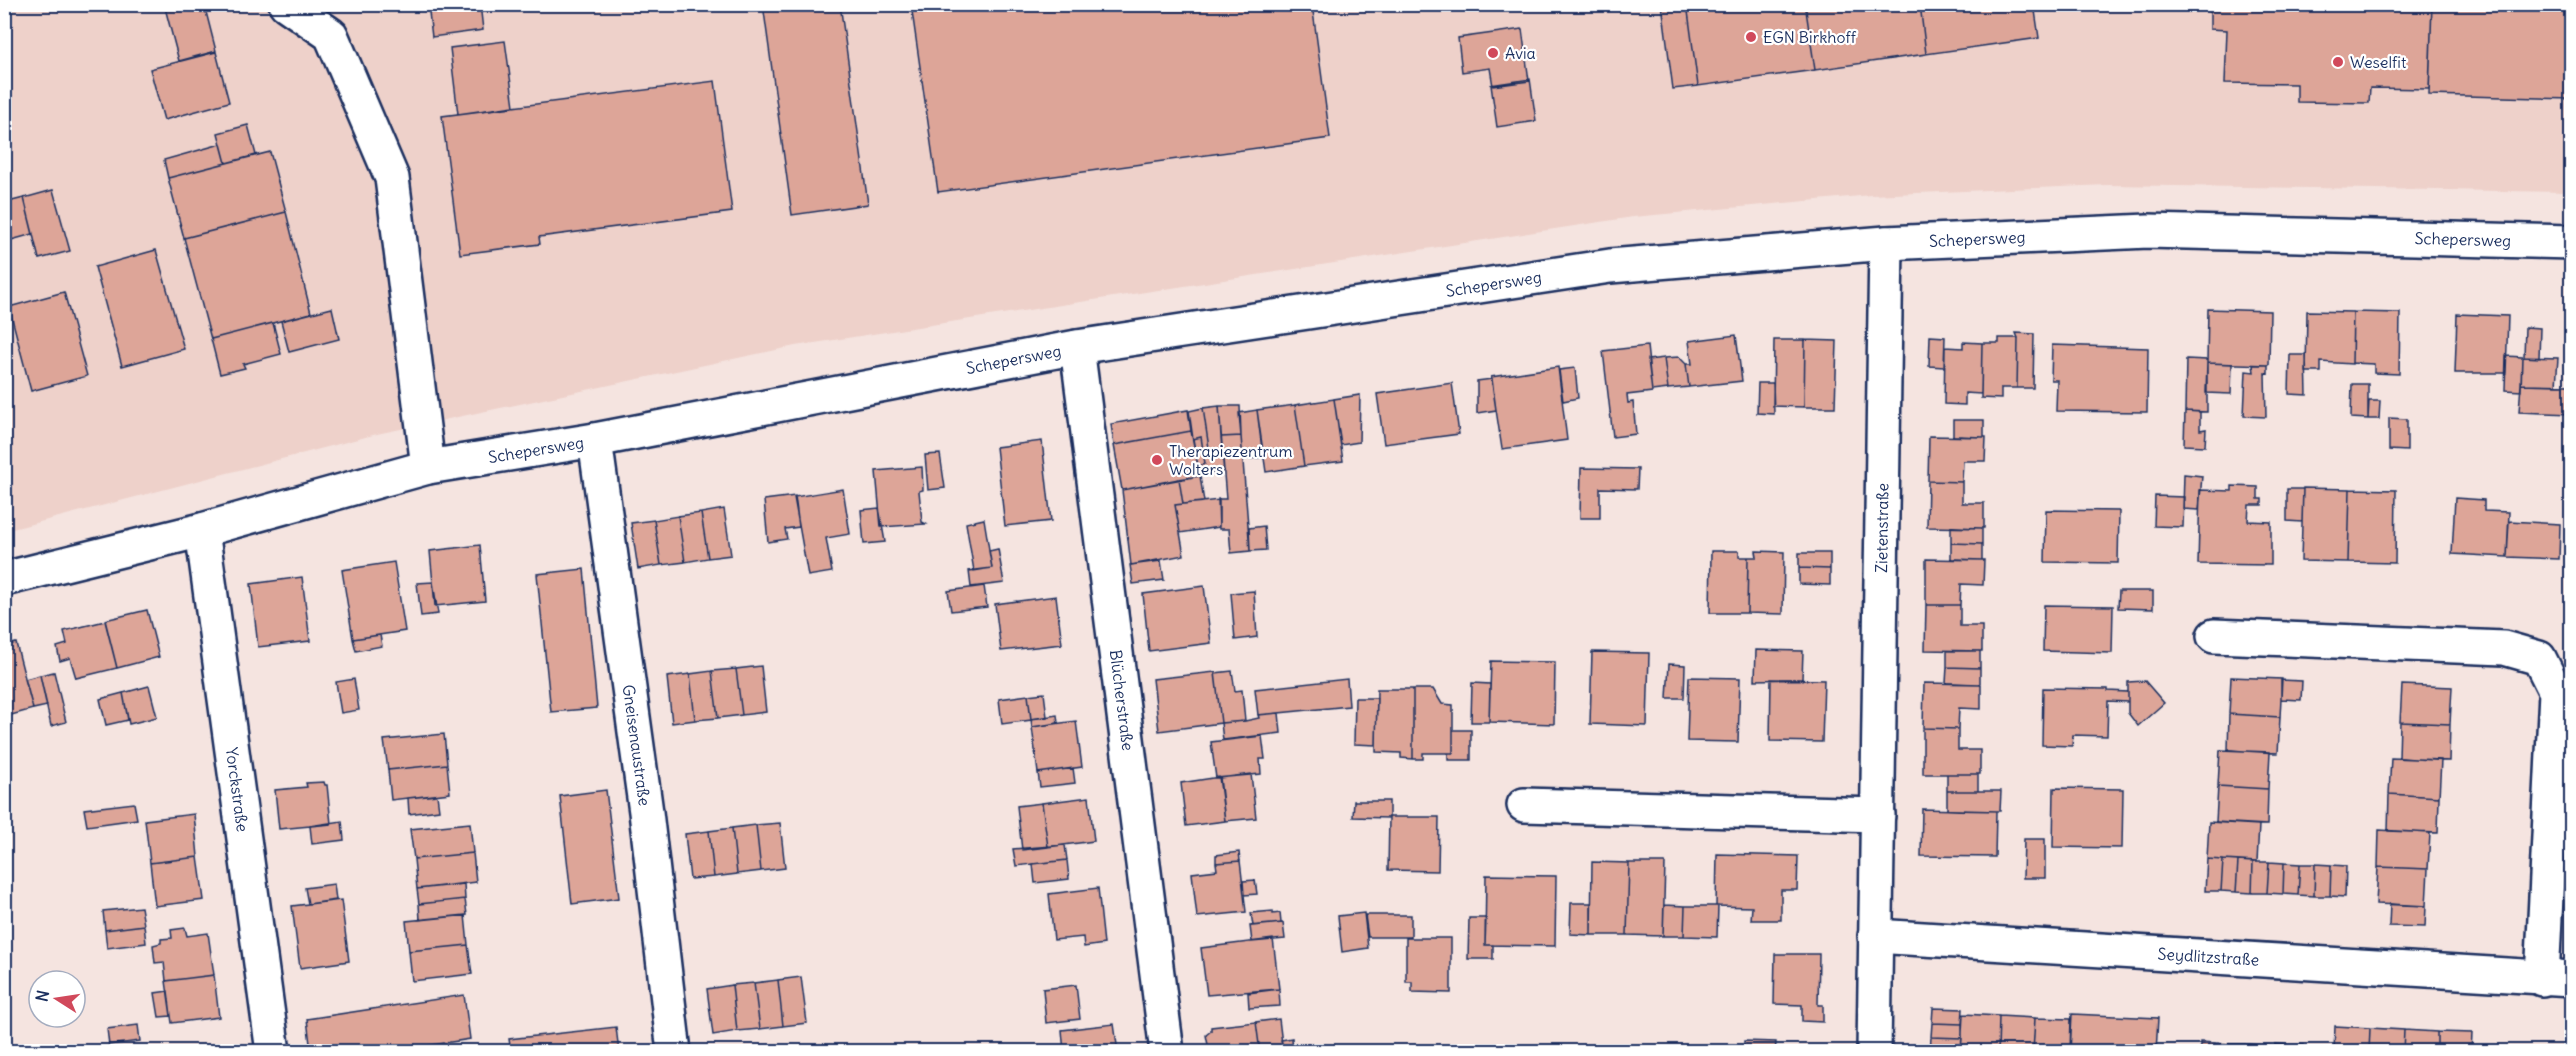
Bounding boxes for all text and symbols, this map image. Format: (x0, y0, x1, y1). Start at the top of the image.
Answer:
place label: EGN Birkhoff (1763, 27, 1857, 47)
marker: EGN Birkhoff (1744, 30, 1758, 44)
place label: Avia (1505, 43, 1536, 63)
marker: Avia (1486, 46, 1500, 60)
place label: Weselfit (2350, 52, 2407, 72)
marker: Weselfit (2331, 55, 2345, 69)
street label: Schepersweg (1928, 227, 2026, 251)
street label: Schepersweg (2414, 228, 2511, 250)
street label: Schepersweg (1444, 267, 1543, 301)
street label: Schepersweg (964, 340, 1063, 378)
street label: Schepersweg (487, 432, 585, 467)
place label: Therapiezentrum Wolters (1169, 441, 1292, 479)
marker: Therapiezentrum Wolters (1150, 453, 1164, 467)
street label: Zietenstraße (1871, 483, 1892, 573)
street label: Blücherstraße (1106, 649, 1138, 752)
street label: Gneisenaustraße (619, 683, 655, 807)
street label: Yorckstraße (222, 746, 253, 833)
street label: Seydlitzstraße (2157, 943, 2260, 970)
north arrow (27, 969, 87, 1029)
text: N (31, 988, 53, 1003)

